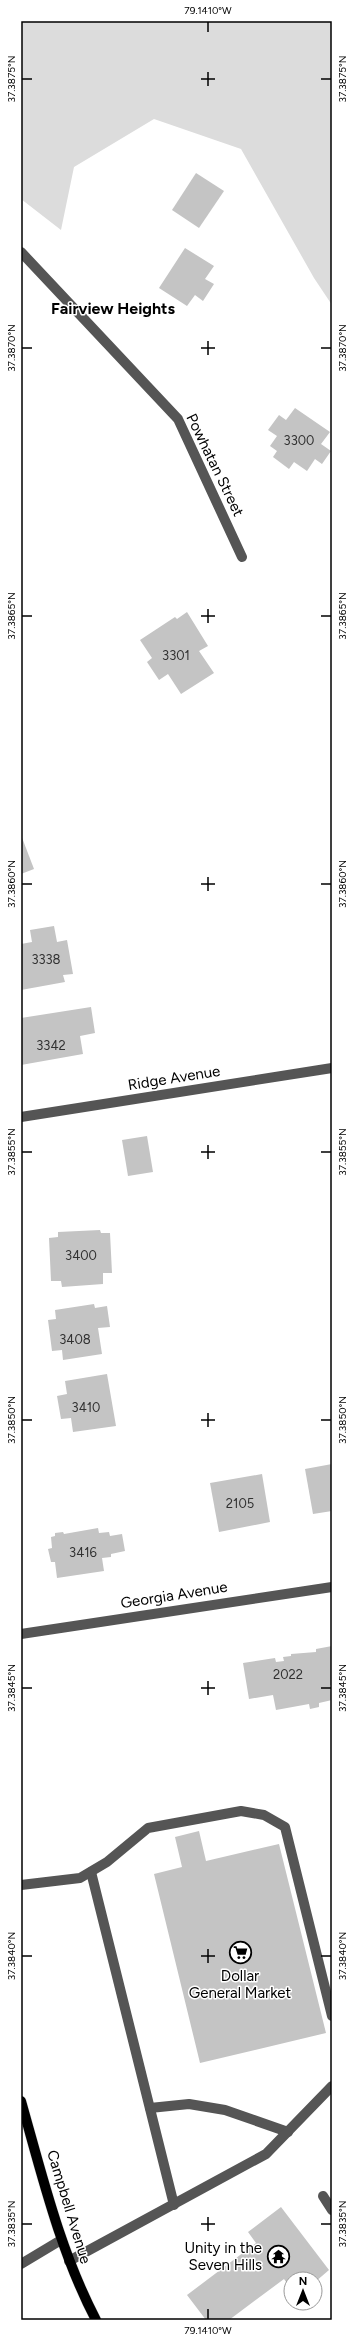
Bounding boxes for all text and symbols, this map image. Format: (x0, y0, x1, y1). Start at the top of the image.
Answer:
text: 79.1410°W (184, 4, 232, 17)
text: 37.3875°N (5, 55, 18, 103)
text: 37.3875°N (336, 55, 349, 103)
district label: Fairview Heights (51, 299, 176, 318)
text: 37.3870°N (5, 324, 18, 372)
text: 37.3870°N (336, 324, 349, 372)
street label: Powhatan Street (182, 411, 248, 520)
house number: 3300 (284, 433, 314, 448)
text: 37.3865°N (5, 592, 18, 640)
text: 37.3865°N (336, 592, 349, 640)
house number: 3301 (162, 648, 190, 663)
text: 37.3860°N (5, 860, 18, 908)
text: 37.3860°N (336, 860, 349, 908)
house number: 3338 (31, 952, 61, 967)
house number: 3342 (36, 1038, 66, 1053)
street label: Ridge Avenue (127, 1062, 221, 1094)
text: 37.3855°N (5, 1128, 18, 1176)
text: 37.3855°N (336, 1128, 349, 1176)
house number: 3400 (65, 1248, 97, 1263)
house number: 3408 (59, 1332, 91, 1347)
text: 37.3850°N (5, 1396, 18, 1444)
text: 37.3850°N (336, 1396, 349, 1444)
house number: 3410 (72, 1400, 100, 1415)
house number: 2105 (226, 1496, 254, 1511)
house number: 3416 (69, 1545, 97, 1560)
street label: Georgia Avenue (119, 1578, 229, 1612)
text: 37.3845°N (5, 1664, 18, 1712)
text: 37.3845°N (336, 1664, 349, 1712)
house number: 2022 (273, 1667, 303, 1682)
text: 37.3840°N (5, 1932, 18, 1980)
text: 37.3840°N (336, 1932, 349, 1980)
supermarket icon: Dollar General Market (227, 1940, 253, 1966)
place label: Dollar General Market (189, 1967, 291, 2002)
street label: Campbell Avenue (43, 2148, 95, 2266)
text: 37.3835°N (5, 2200, 18, 2248)
text: 37.3835°N (336, 2200, 349, 2248)
place label: Unity in the Seven Hills (184, 2239, 262, 2274)
temple icon: Unity in the Seven Hills (265, 2244, 291, 2270)
north arrow (283, 2271, 323, 2311)
text: N (299, 2275, 307, 2288)
text: 79.1410°W (184, 2324, 232, 2337)

